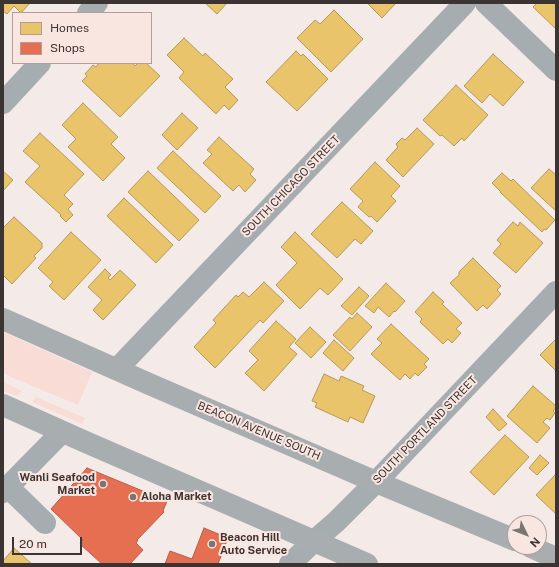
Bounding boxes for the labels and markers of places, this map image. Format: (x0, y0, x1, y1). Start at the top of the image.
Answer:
place label: Wanli Seafood Market (19, 471, 95, 497)
marker: Wanli Seafood Market (98, 479, 108, 489)
place label: Aloha Market (141, 490, 211, 504)
marker: Aloha Market (128, 492, 138, 502)
place label: Beacon Hill Auto Service (220, 531, 287, 557)
marker: Beacon Hill Auto Service (207, 539, 217, 549)

